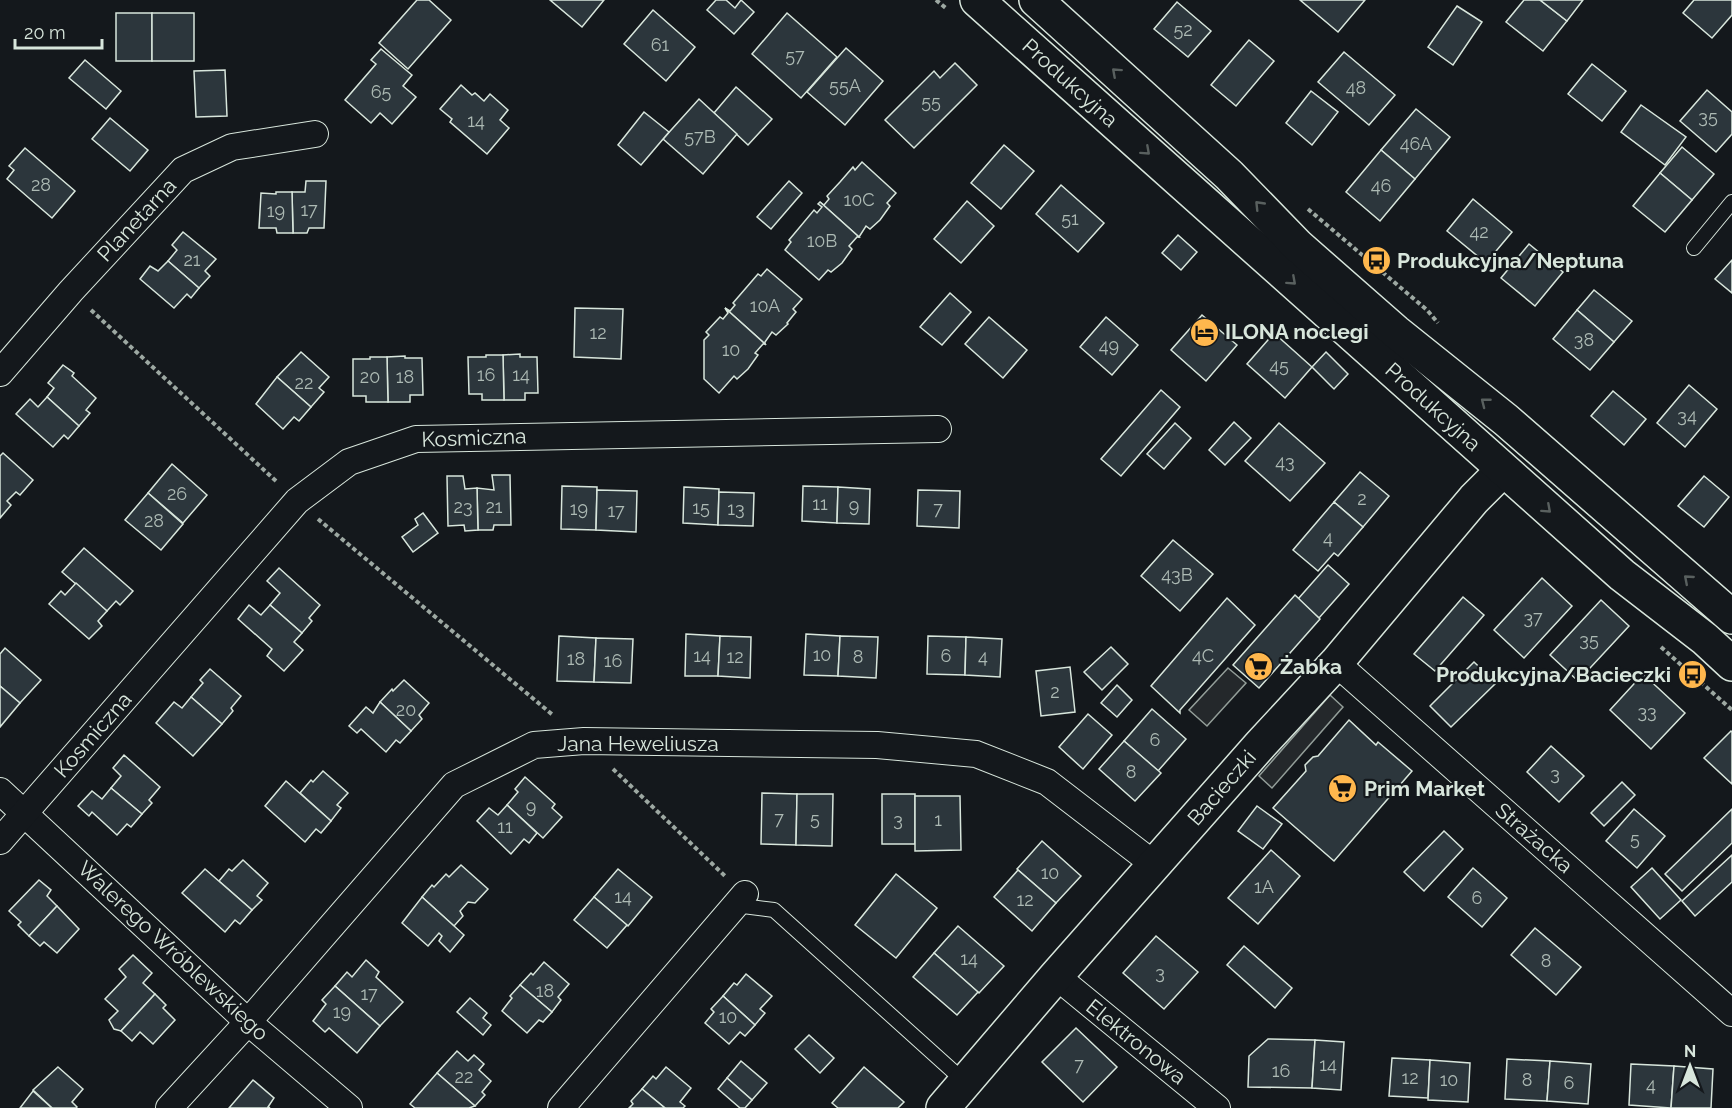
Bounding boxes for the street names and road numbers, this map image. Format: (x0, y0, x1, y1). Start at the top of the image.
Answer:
street label: Produkcyjna (1017, 33, 1123, 132)
street label: Planetarna (92, 173, 181, 266)
street label: Produkcyjna (1380, 357, 1486, 456)
street label: Kosmiczna (421, 423, 527, 452)
street label: Kosmiczna (49, 687, 136, 782)
street label: Jana Heweliusza (557, 731, 719, 756)
street label: Bacieczki (1182, 745, 1261, 830)
street label: Strażacka (1491, 797, 1578, 878)
street label: Walerego Wróblewskiego (73, 856, 274, 1046)
street label: Elektronowa (1081, 994, 1191, 1089)

